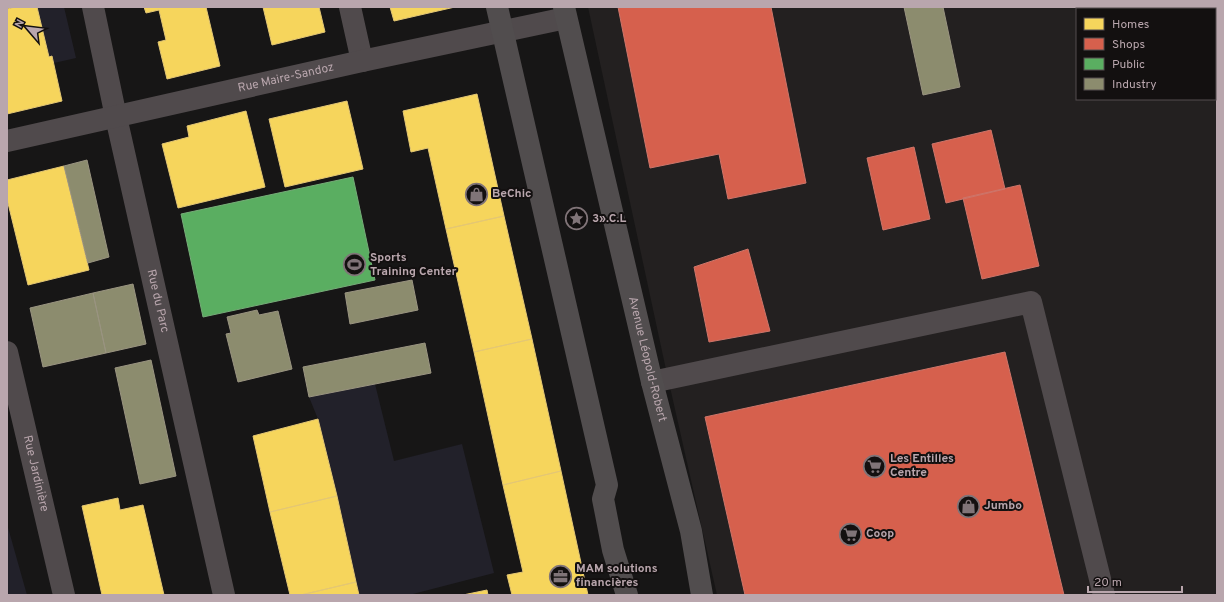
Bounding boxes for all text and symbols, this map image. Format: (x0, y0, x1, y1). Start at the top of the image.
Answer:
north arrow (8, 8, 48, 48)
legend (1076, 8, 1216, 100)
text: N (12, 17, 28, 31)
text: Homes (1112, 17, 1149, 33)
text: Shops (1112, 37, 1145, 53)
text: Public (1112, 57, 1145, 73)
street label: Rue Maire-Sandoz (236, 60, 336, 97)
text: Industry (1112, 77, 1157, 93)
shop icon: BeChic (463, 181, 489, 207)
place label: BeChic (492, 186, 532, 202)
place icon: 3».C.L (564, 206, 590, 232)
place label: 3».C.L (592, 211, 626, 227)
place label: Sports Training Center (370, 250, 457, 280)
sports icon: Sports Training Center (341, 252, 367, 278)
street label: Rue du Parc (143, 268, 172, 334)
street label: Avenue Léopold-Robert (624, 295, 670, 424)
street label: Rue Jardinière (19, 434, 52, 514)
place label: Les Entilles Centre (890, 451, 954, 481)
supermarket icon: Les Entilles Centre (862, 453, 888, 479)
shop icon: Jumbo (955, 493, 981, 519)
place label: Jumbo (984, 498, 1022, 514)
supermarket icon: Coop (838, 521, 864, 547)
place label: Coop (866, 526, 894, 542)
place label: MAM solutions financières (576, 561, 658, 591)
office icon: MAM solutions financières (548, 563, 574, 589)
scale bar (1088, 568, 1182, 594)
text: 20 m (1094, 575, 1122, 591)

